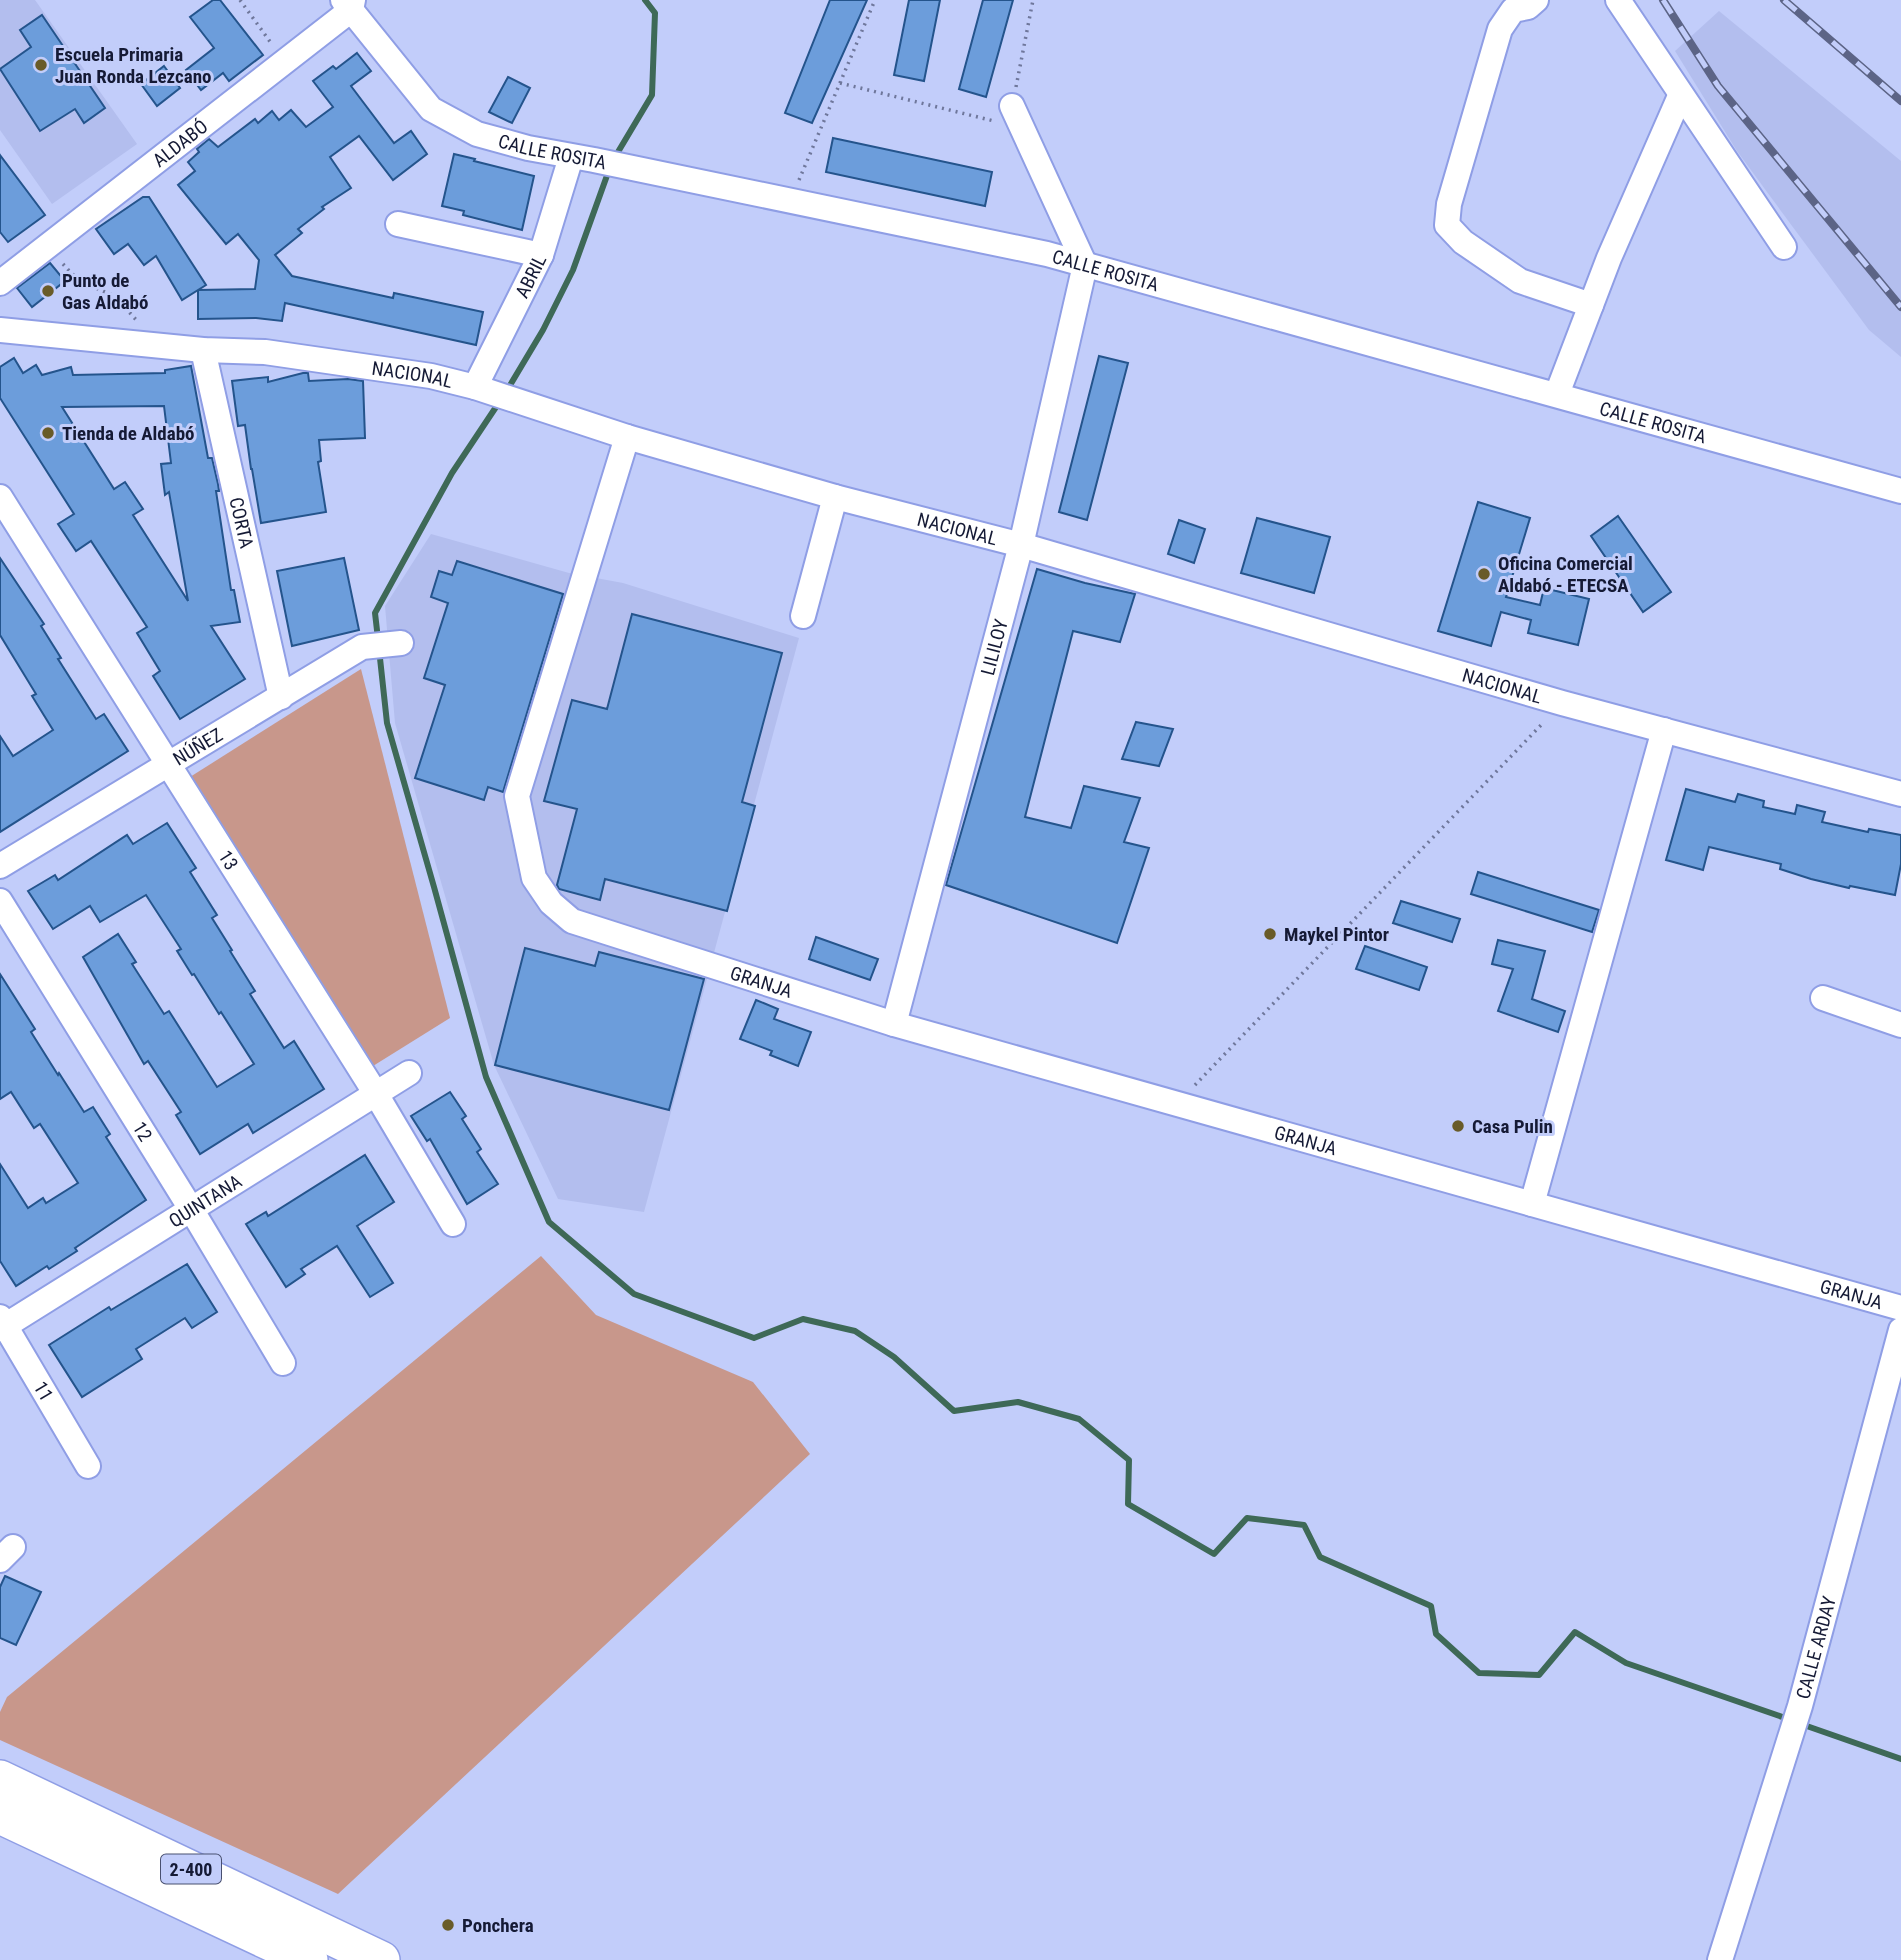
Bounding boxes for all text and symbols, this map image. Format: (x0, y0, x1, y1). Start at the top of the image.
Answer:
place label: Escuela Primaria Juan Ronda Lezcano (55, 43, 212, 88)
marker: Escuela Primaria Juan Ronda Lezcano (33, 57, 49, 73)
street label: ALDABÓ (148, 114, 212, 172)
street label: CALLE ROSITA (496, 129, 609, 174)
street label: CALLE ROSITA (1050, 245, 1162, 296)
street label: ABRIL (510, 251, 551, 301)
place label: Punto de Gas Aldabó (62, 269, 148, 314)
marker: Punto de Gas Aldabó (40, 283, 56, 299)
street label: NACIONAL (370, 356, 455, 393)
street label: CALLE ROSITA (1597, 396, 1709, 448)
place label: Tienda de Aldabó (62, 422, 195, 445)
marker: Tienda de Aldabó (40, 425, 56, 441)
street label: CORTA (225, 495, 259, 550)
street label: NACIONAL (915, 507, 1000, 550)
place label: Oficina Comercial Aldabó - ETECSA (1498, 552, 1633, 597)
marker: Oficina Comercial Aldabó - ETECSA (1476, 566, 1492, 582)
street label: LILILOY (976, 616, 1012, 678)
street label: NACIONAL (1460, 663, 1545, 708)
street label: NÚÑEZ (169, 723, 227, 770)
street label: 13 (214, 846, 243, 874)
place label: Maykel Pintor (1284, 923, 1389, 946)
marker: Maykel Pintor (1262, 926, 1278, 942)
street label: GRANJA (727, 961, 795, 1002)
place label: Casa Pulin (1472, 1115, 1553, 1138)
street label: 12 (128, 1117, 158, 1145)
marker: Casa Pulin (1450, 1118, 1466, 1134)
street label: GRANJA (1272, 1120, 1340, 1160)
street label: QUINTANA (165, 1169, 246, 1232)
street label: GRANJA (1818, 1274, 1885, 1314)
street label: 11 (29, 1377, 58, 1405)
street label: CALLE ARDAY (1791, 1593, 1841, 1701)
road number: 2-400 (161, 1854, 221, 1884)
place label: Ponchera (462, 1914, 534, 1937)
marker: Ponchera (440, 1917, 456, 1933)

